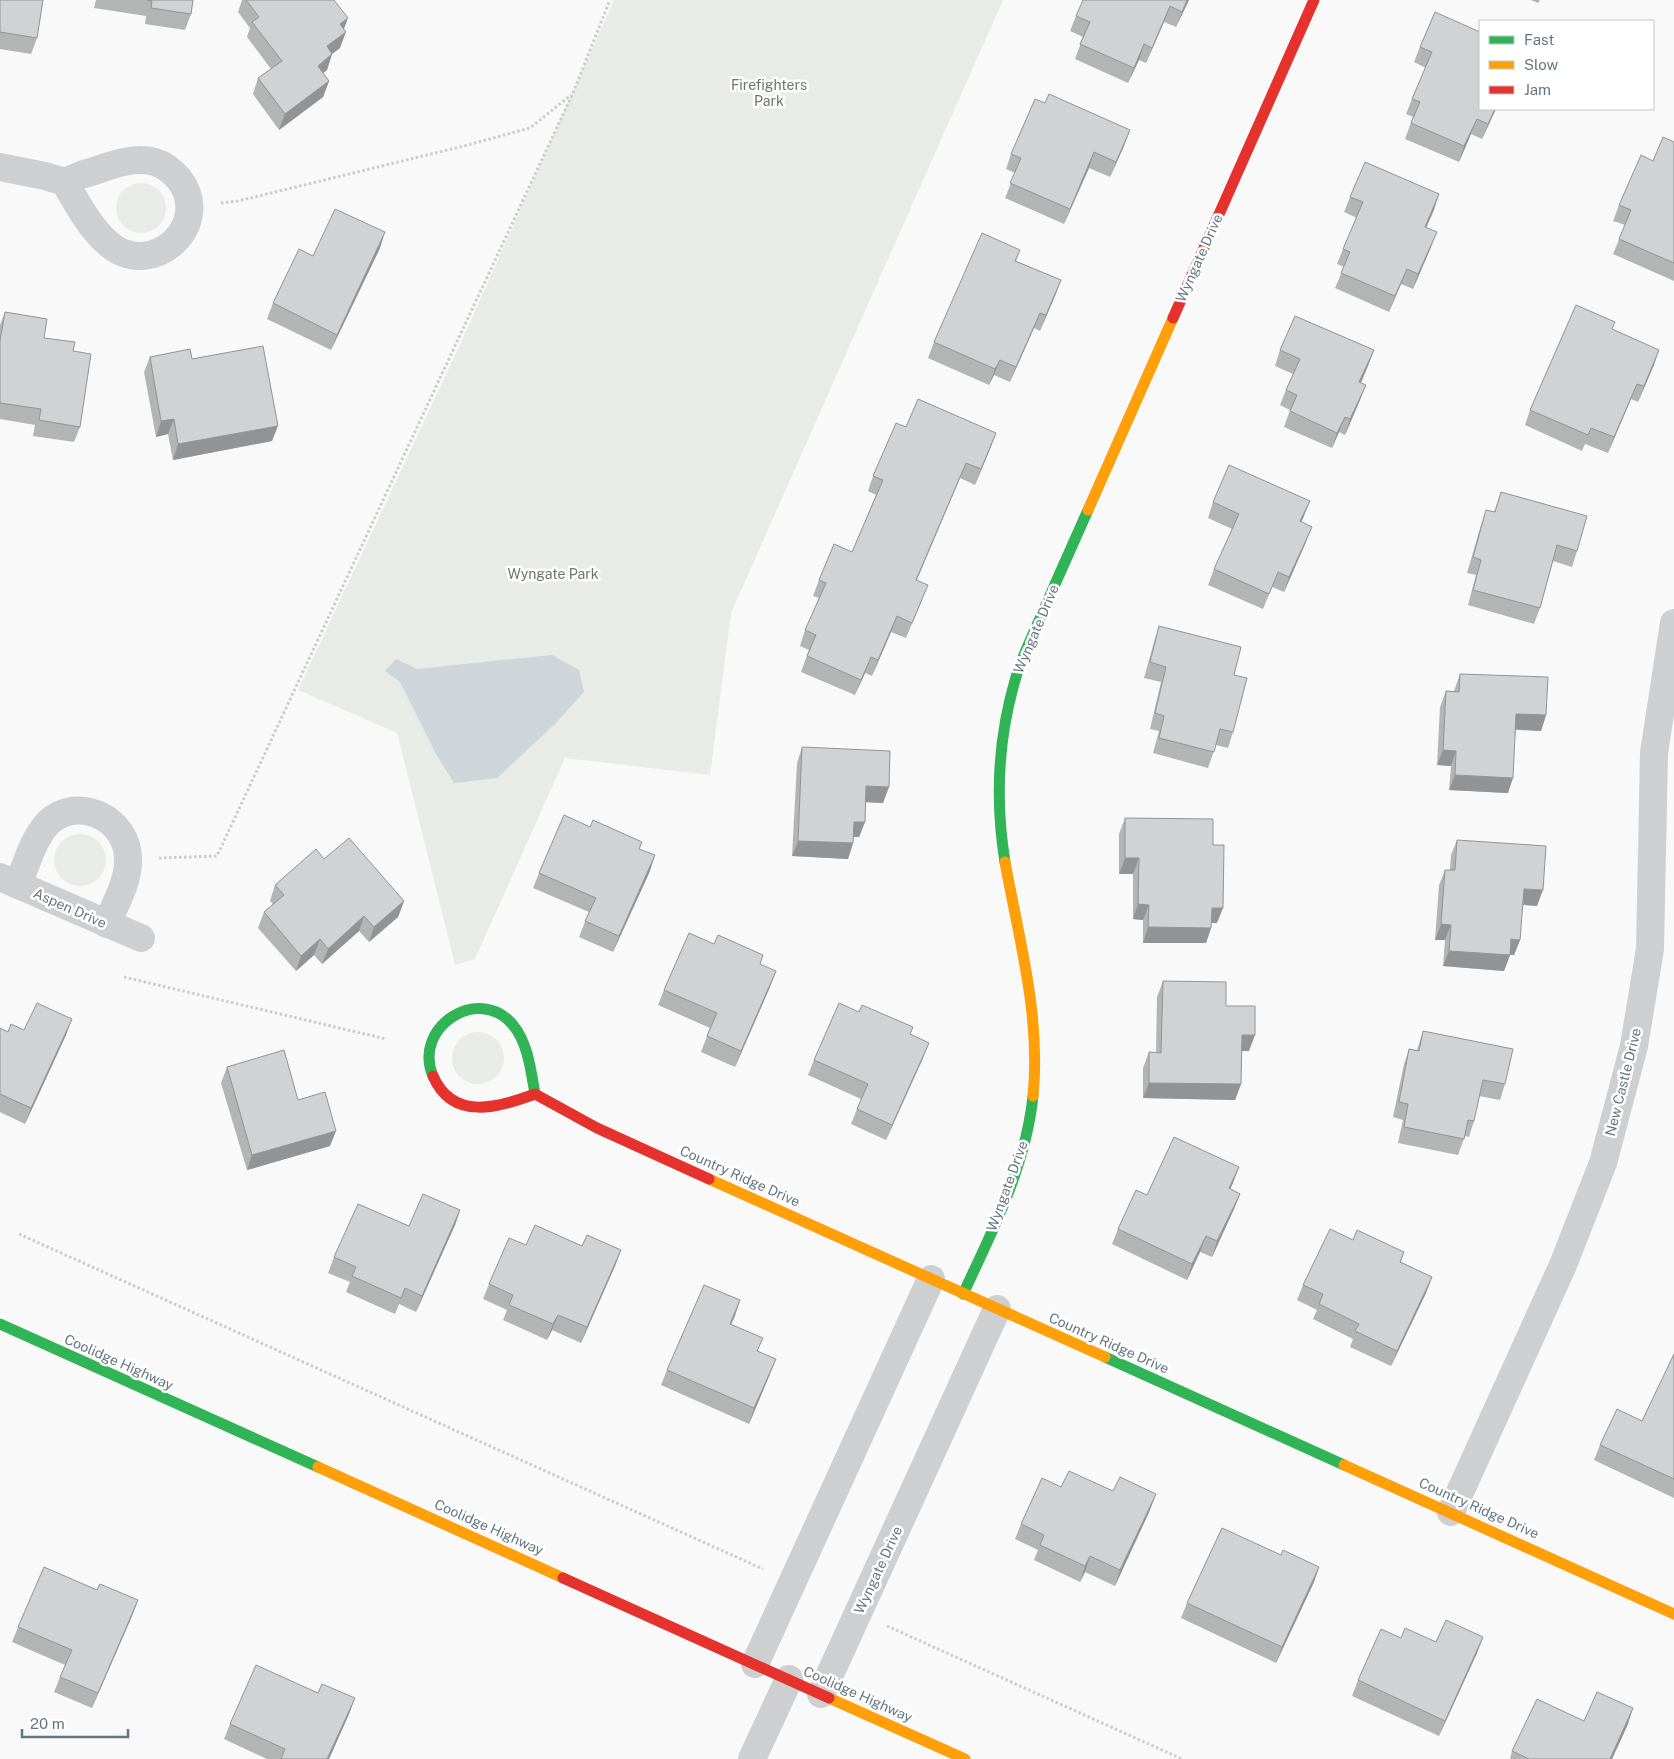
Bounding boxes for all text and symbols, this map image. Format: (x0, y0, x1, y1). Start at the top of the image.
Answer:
legend (1479, 20, 1654, 110)
text: Fast (1524, 31, 1554, 48)
text: Slow (1524, 56, 1559, 73)
park label: Firefighters Park (731, 77, 807, 109)
text: Jam (1524, 81, 1551, 98)
street label: Wyngate Drive (1172, 211, 1226, 305)
park label: Wyngate Park (507, 566, 599, 582)
street label: Wyngate Drive (1010, 582, 1062, 676)
street label: Aspen Drive (31, 885, 109, 931)
street label: New Castle Drive (1602, 1026, 1644, 1138)
street label: Wyngate Drive (983, 1139, 1031, 1233)
street label: Country Ridge Drive (677, 1142, 803, 1210)
street label: Country Ridge Drive (1046, 1309, 1172, 1377)
street label: Coolidge Highway (62, 1331, 176, 1393)
street label: Country Ridge Drive (1416, 1474, 1542, 1542)
street label: Coolidge Highway (432, 1496, 546, 1558)
street label: Wyngate Drive (851, 1524, 905, 1616)
street label: Coolidge Highway (801, 1663, 915, 1725)
scale bar (22, 1706, 129, 1738)
text: 20 m (30, 1715, 65, 1732)

